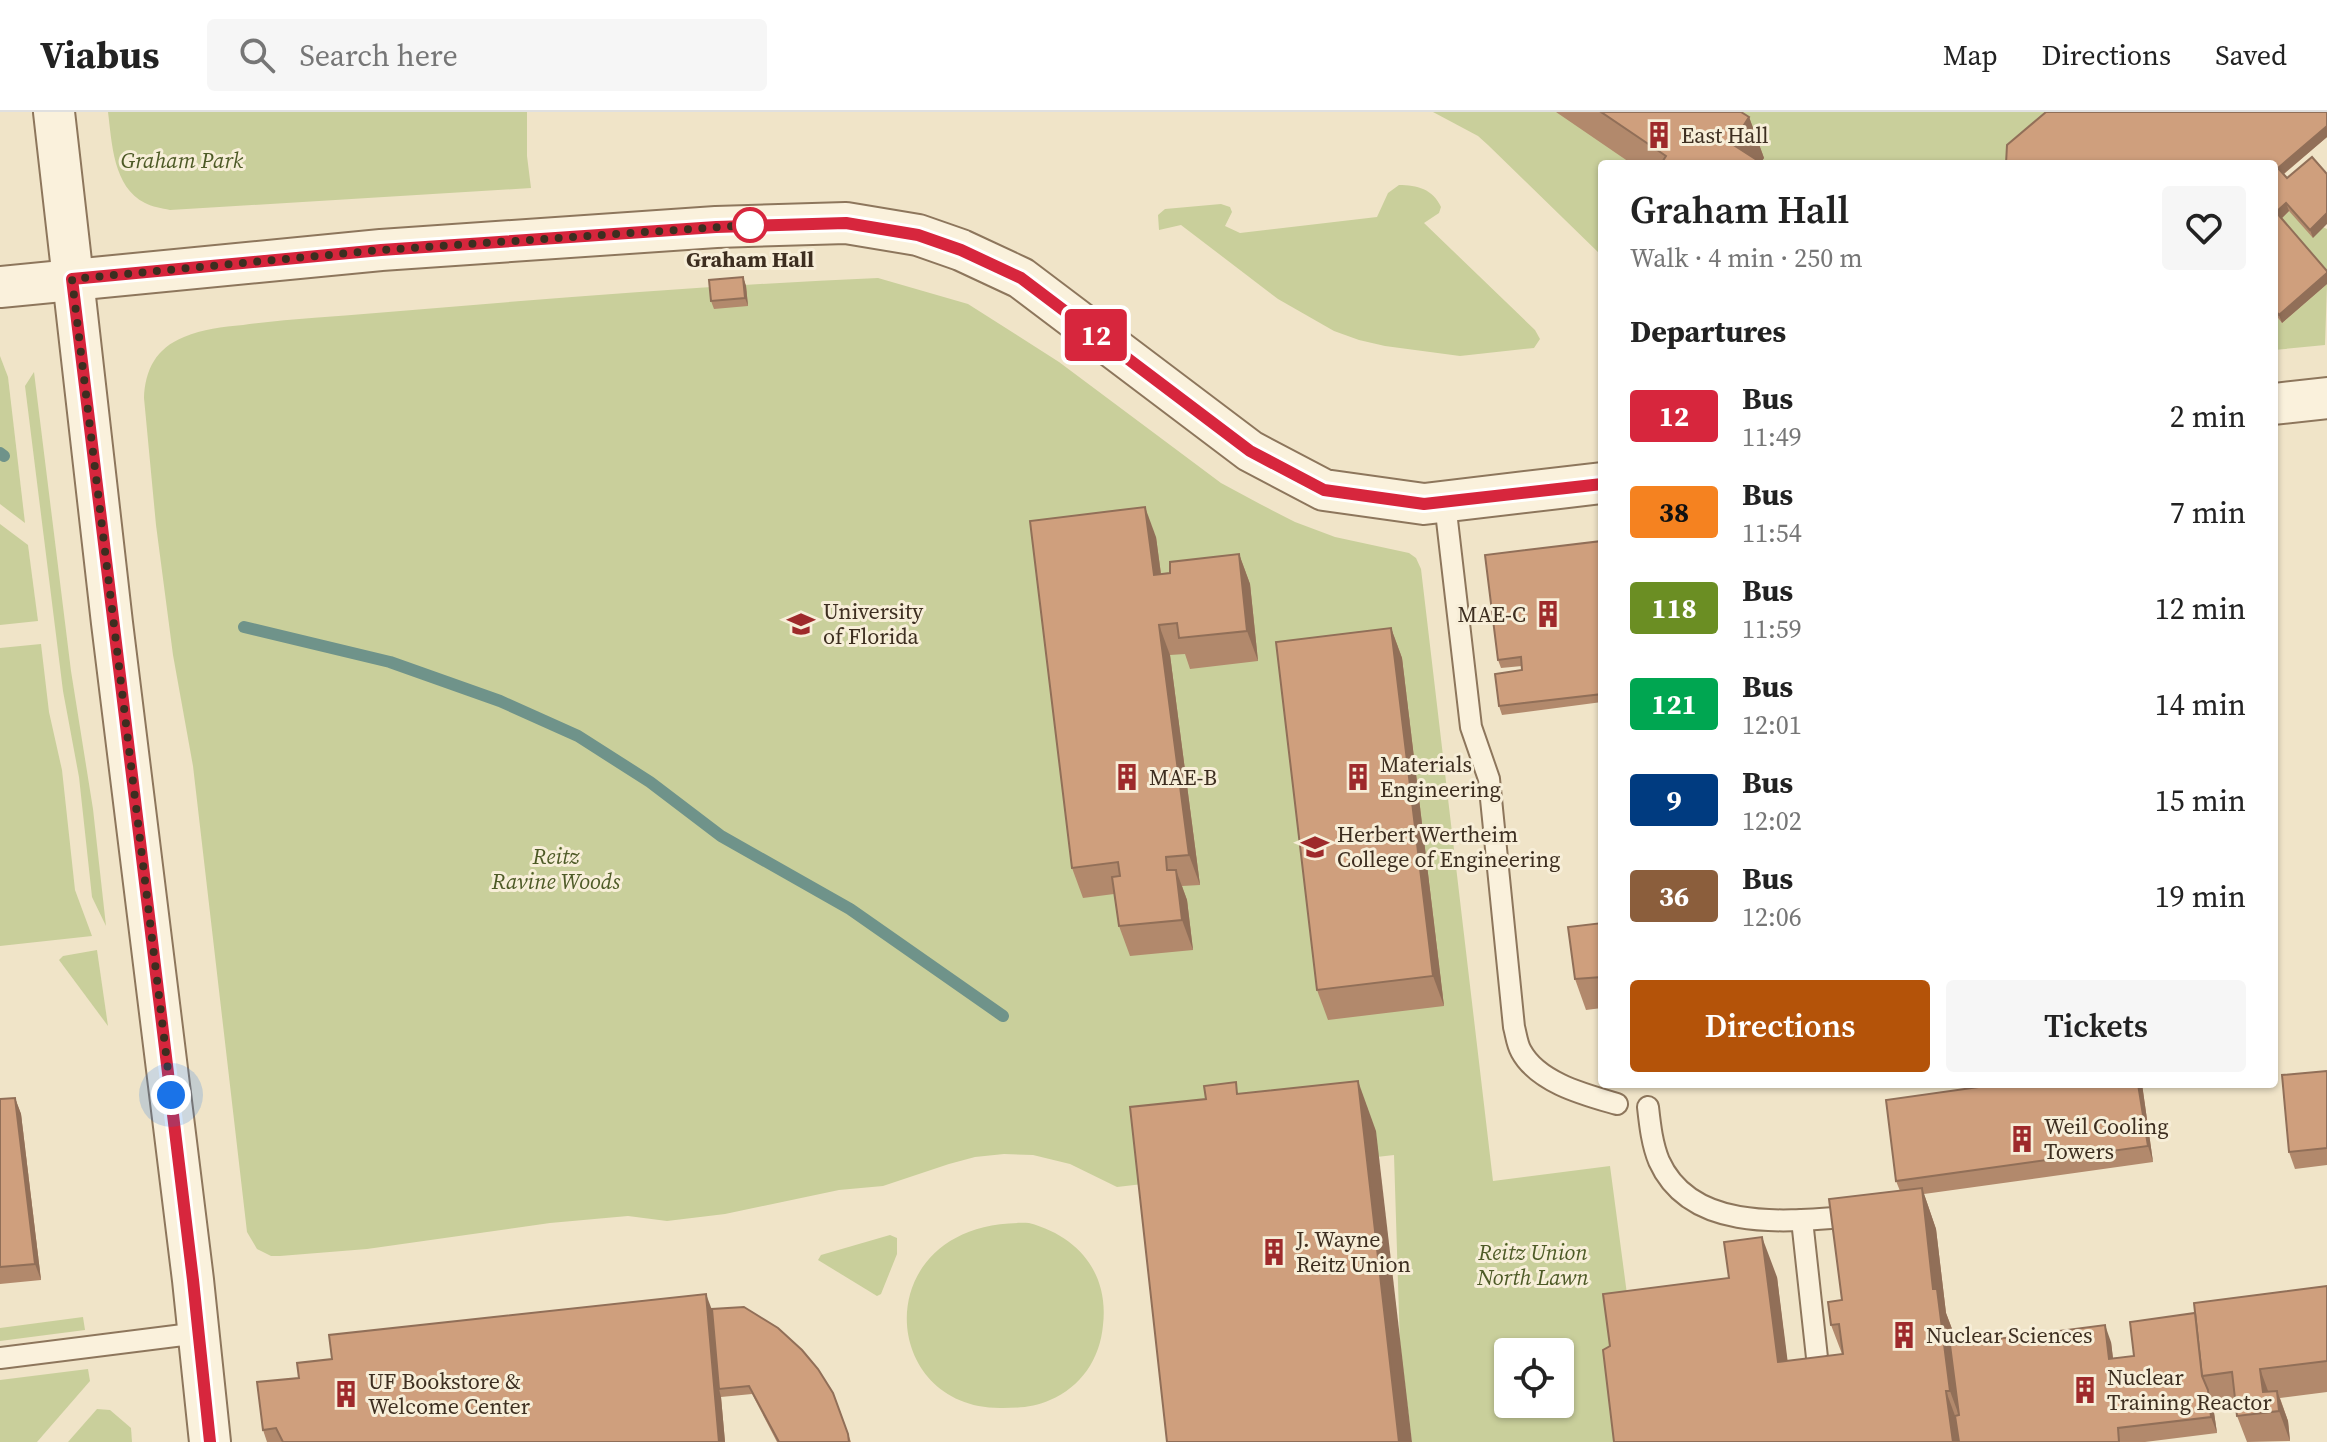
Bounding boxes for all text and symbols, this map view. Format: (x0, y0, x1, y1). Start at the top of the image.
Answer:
search box (207, 19, 767, 91)
text: Viabus (40, 29, 159, 81)
icon: search (235, 33, 279, 77)
text: Search here (299, 35, 458, 76)
text: Map (1943, 36, 1998, 74)
text: Directions (2042, 36, 2171, 74)
text: Saved (2215, 36, 2287, 74)
building icon: East Hall (1644, 120, 1674, 150)
place label: East Hall (1681, 120, 1769, 150)
park label: Graham Park (121, 145, 244, 175)
text: Graham Hall (1630, 184, 1849, 236)
button: heart (2162, 186, 2246, 270)
marker: Graham Hall (733, 208, 767, 242)
text: Walk · 4 min · 250 m (1630, 240, 1863, 276)
place label: Graham Hall (686, 244, 814, 274)
line badge: 12 (1060, 309, 1132, 361)
text: Departures (1630, 311, 1786, 352)
text: 12 (1081, 316, 1111, 354)
text: Bus (1742, 378, 1793, 419)
text: 2 min (2170, 396, 2246, 437)
text: 12 (1659, 397, 1689, 435)
text: 11:49 (1742, 419, 1802, 455)
text: Bus (1742, 474, 1793, 515)
text: 7 min (2170, 492, 2246, 533)
text: 38 (1659, 493, 1689, 531)
text: 11:54 (1742, 515, 1802, 551)
text: Bus (1742, 570, 1793, 611)
text: 12 min (2155, 588, 2246, 629)
text: 118 (1651, 589, 1697, 627)
place label: University of Florida (823, 596, 924, 651)
place label: MAE-C (1458, 599, 1526, 629)
building icon: MAE-C (1533, 599, 1563, 629)
school or university icon: University of Florida (786, 609, 816, 639)
text: 11:59 (1742, 611, 1802, 647)
text: Bus (1742, 666, 1793, 707)
text: 14 min (2155, 684, 2246, 725)
text: 121 (1651, 685, 1697, 723)
text: 12:01 (1742, 707, 1802, 743)
place label: Materials Engineering (1380, 749, 1501, 804)
building icon: MAE-B (1112, 762, 1142, 792)
place label: MAE-B (1149, 762, 1217, 792)
building icon: Materials Engineering (1343, 762, 1373, 792)
text: Bus (1742, 762, 1793, 803)
text: 15 min (2155, 780, 2246, 821)
text: 9 (1666, 781, 1682, 819)
text: 12:02 (1742, 803, 1802, 839)
place label: Herbert Wertheim College of Engineering (1337, 819, 1561, 874)
school or university icon: Herbert Wertheim College of Engineering (1300, 832, 1330, 862)
park label: Reitz Ravine Woods (491, 841, 620, 896)
text: Bus (1742, 858, 1793, 899)
text: 19 min (2155, 876, 2246, 917)
text: 36 (1659, 877, 1689, 915)
text: 12:06 (1742, 899, 1802, 935)
button: Directions (1630, 980, 1930, 1072)
button: Tickets (1946, 980, 2246, 1072)
your location (151, 1075, 191, 1115)
place label: Weil Cooling Towers (2044, 1111, 2169, 1166)
building icon: Weil Cooling Towers (2007, 1124, 2037, 1154)
place label: J. Wayne Reitz Union (1295, 1224, 1411, 1279)
building icon: J. Wayne Reitz Union (1259, 1237, 1289, 1267)
park label: Reitz Union North Lawn (1476, 1237, 1589, 1292)
building icon: Nuclear Sciences (1889, 1320, 1919, 1350)
place label: Nuclear Sciences (1926, 1320, 2093, 1350)
map controls (1494, 1338, 1574, 1418)
button: locate (1494, 1338, 1574, 1418)
place label: Nuclear Training Reactor (2107, 1362, 2272, 1417)
place label: UF Bookstore & Welcome Center (368, 1366, 531, 1421)
building icon: Nuclear Training Reactor (2070, 1375, 2100, 1405)
building icon: UF Bookstore & Welcome Center (331, 1379, 361, 1409)

